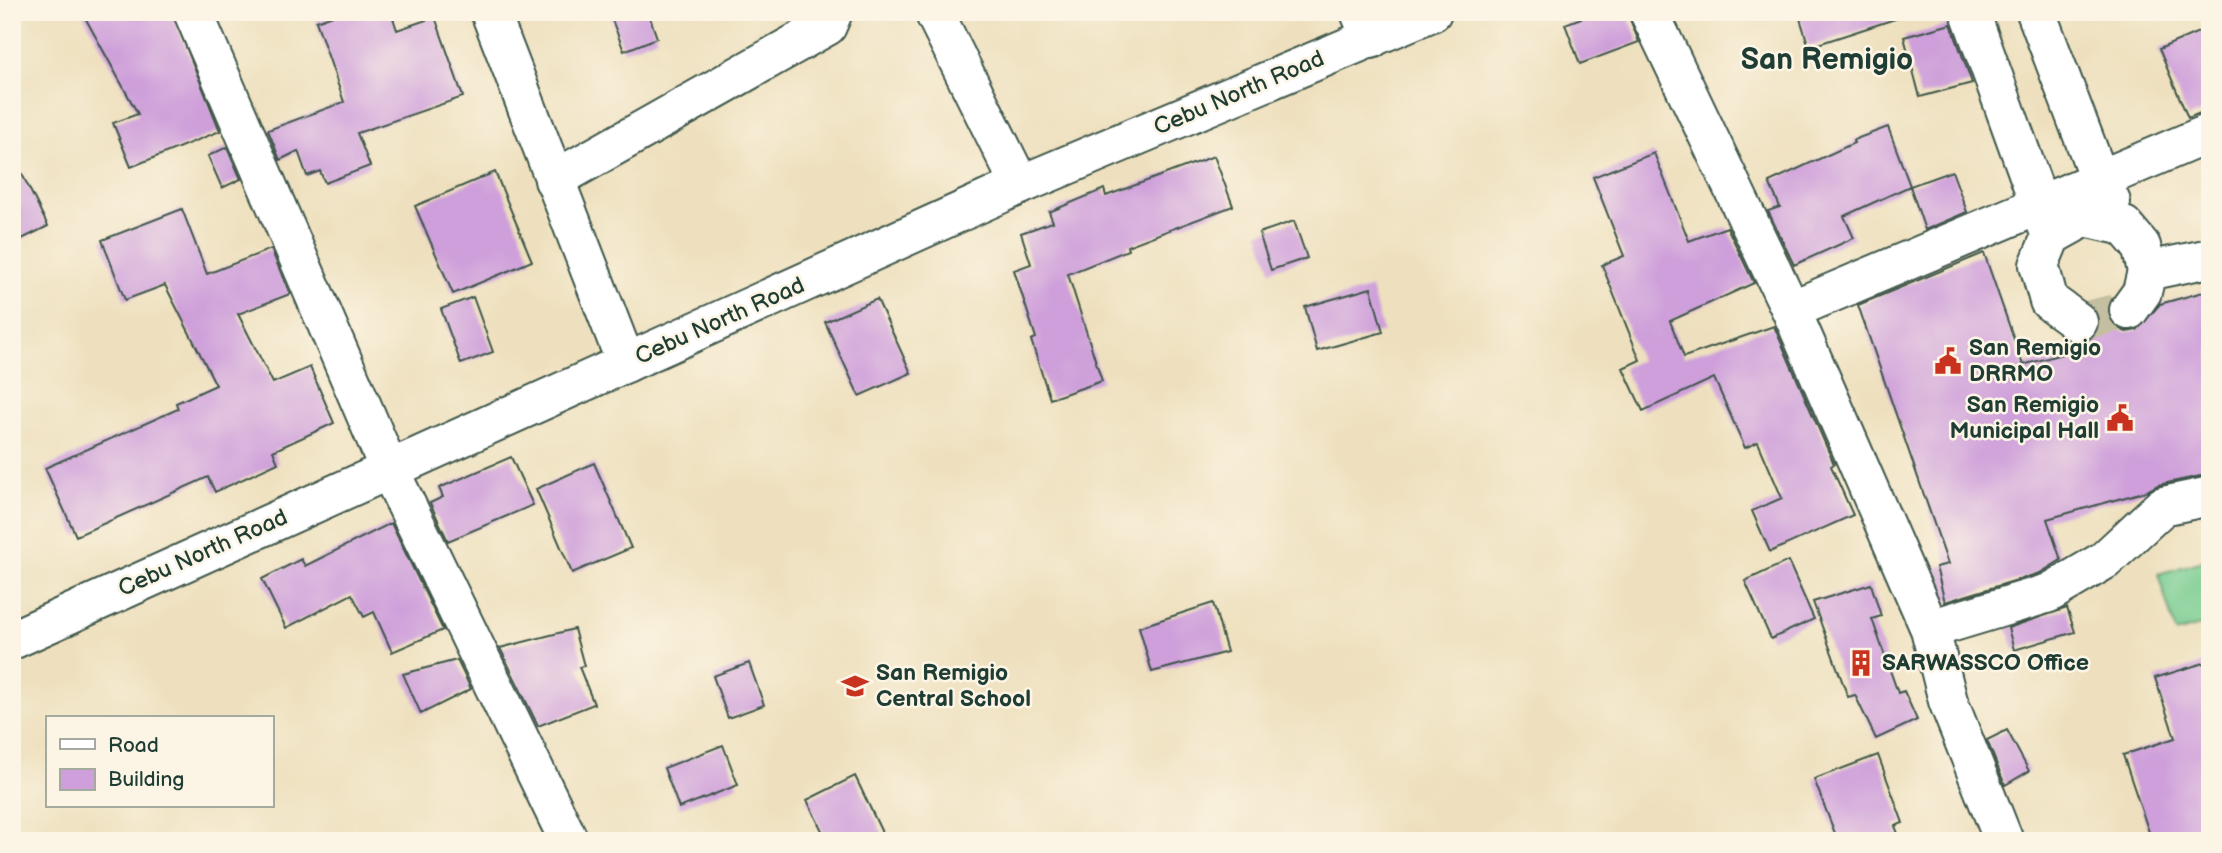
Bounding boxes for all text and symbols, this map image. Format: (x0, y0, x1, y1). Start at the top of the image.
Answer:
district label: San Remigio (1741, 42, 1913, 78)
street label: Cebu North Road (1150, 45, 1328, 141)
street label: Cebu North Road (631, 271, 809, 371)
place label: San Remigio DRRMO (1969, 334, 2101, 388)
public building icon: San Remigio DRRMO (1933, 346, 1963, 376)
place label: San Remigio Municipal Hall (1949, 391, 2099, 445)
public building icon: San Remigio Municipal Hall (2105, 403, 2135, 433)
street label: Cebu North Road (114, 503, 292, 603)
building icon: SARWASSCO Office (1846, 648, 1876, 678)
place label: SARWASSCO Office (1882, 649, 2089, 677)
place label: San Remigio Central School (876, 659, 1031, 713)
school or university icon: San Remigio Central School (840, 671, 870, 701)
legend (46, 716, 273, 808)
text: Road (108, 733, 159, 758)
text: Building (108, 767, 184, 792)

